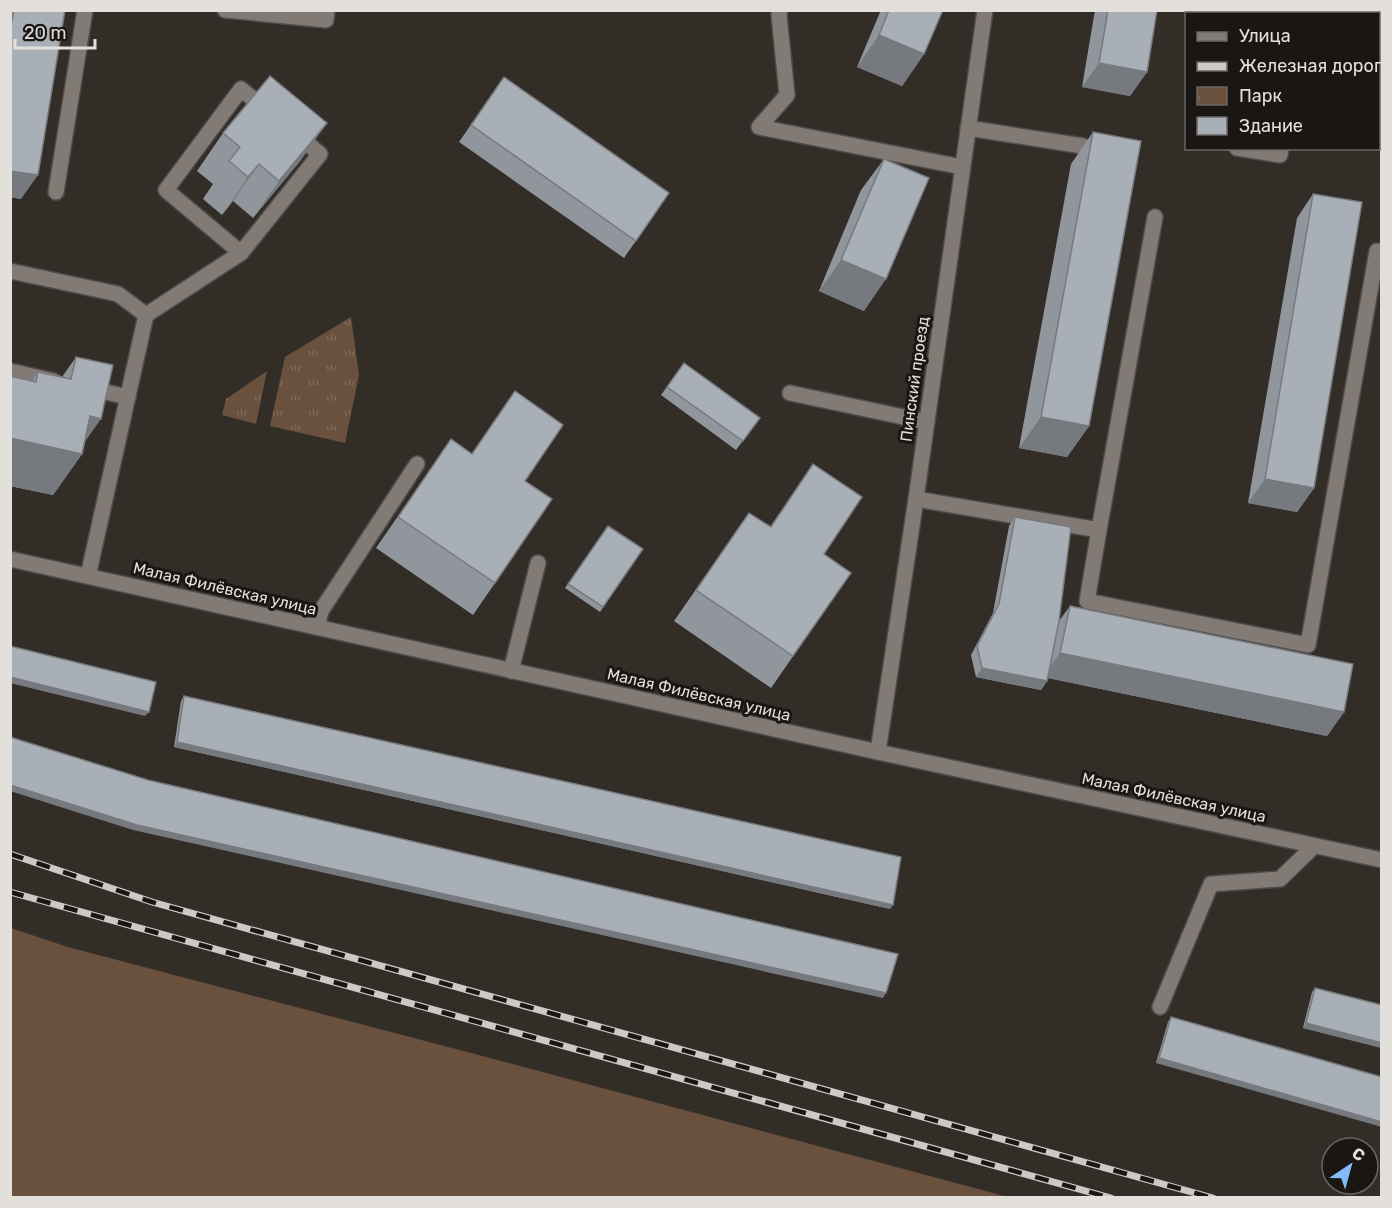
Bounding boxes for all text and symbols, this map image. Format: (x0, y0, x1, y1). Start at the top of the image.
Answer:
scale bar (15, 12, 94, 50)
legend (1185, 12, 1380, 150)
text: 20 m (24, 22, 66, 44)
text: Улица (1239, 25, 1291, 47)
text: Железная дорога (1239, 55, 1392, 77)
text: Парк (1239, 85, 1283, 107)
text: Здание (1239, 115, 1303, 137)
street label: Пинский проезд (896, 315, 933, 443)
street label: Малая Филёвская улица (131, 558, 319, 619)
street label: Малая Филёвская улица (605, 664, 793, 725)
street label: Малая Филёвская улица (1080, 769, 1268, 826)
north arrow (1320, 1136, 1380, 1196)
text: С (1348, 1143, 1369, 1165)

